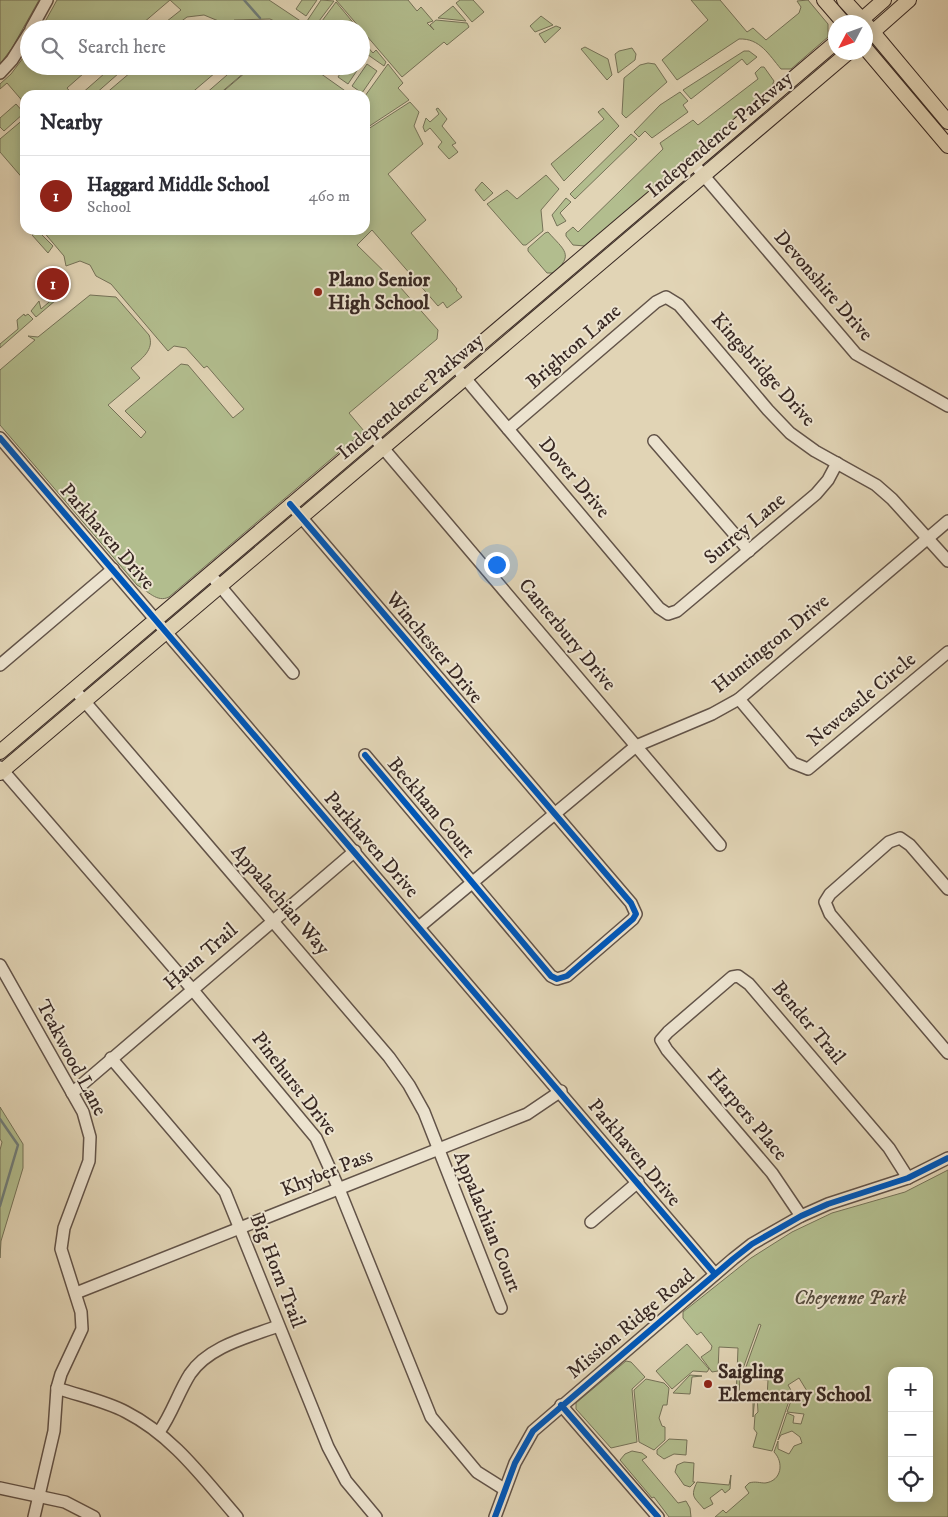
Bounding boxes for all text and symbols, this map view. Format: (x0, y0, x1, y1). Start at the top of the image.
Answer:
north arrow (828, 15, 873, 60)
search box (20, 20, 370, 75)
icon: search (38, 34, 66, 62)
text: Search here (78, 36, 166, 59)
street label: Independence Parkway (642, 66, 799, 204)
text: Nearby (40, 110, 102, 136)
text: Haggard Middle School (87, 174, 269, 197)
text: 1 (53, 186, 59, 206)
text: 460 m (308, 186, 350, 206)
text: School (87, 197, 131, 217)
street label: Devonshire Drive (768, 225, 878, 347)
pin: 1 (37, 265, 69, 303)
place label: Plano Senior High School (328, 268, 430, 316)
marker: Plano Senior High School (312, 286, 324, 298)
street label: Brighton Lane (521, 299, 627, 395)
street label: Kingsbridge Drive (705, 308, 821, 432)
street label: Independence Parkway (333, 328, 490, 466)
street label: Dover Drive (533, 432, 615, 524)
street label: Parkhaven Drive (54, 479, 160, 595)
street label: Surrey Lane (699, 488, 791, 570)
your location (484, 552, 510, 578)
street label: Canterbury Drive (513, 574, 621, 696)
street label: Winchester Drive (379, 586, 488, 709)
street label: Huntington Drive (707, 589, 835, 699)
street label: Newcastle Circle (803, 647, 921, 753)
street label: Beckham Court (381, 752, 481, 864)
street label: Parkhaven Drive (318, 787, 424, 903)
street label: Appalachian Way (225, 840, 335, 961)
street label: Haun Trail (159, 918, 243, 996)
street label: Bender Trail (766, 976, 850, 1070)
street label: Teakwood Lane (30, 996, 112, 1120)
street label: Pinehurst Drive (246, 1027, 342, 1141)
street label: Harpers Place (701, 1064, 793, 1166)
street label: Parkhaven Drive (582, 1094, 686, 1212)
street label: Khyber Pass (277, 1143, 377, 1203)
street label: Appalachian Court (447, 1148, 527, 1296)
street label: Big Horn Trail (244, 1210, 310, 1332)
street label: Mission Ridge Road (562, 1263, 700, 1385)
park label: Cheyenne Park (794, 1286, 907, 1311)
place label: Saigling Elementary School (718, 1360, 872, 1408)
map controls (888, 1367, 933, 1502)
button: + (888, 1367, 933, 1412)
marker: Saigling Elementary School (702, 1378, 714, 1390)
button: − (888, 1412, 933, 1457)
button: locate (888, 1457, 933, 1502)

